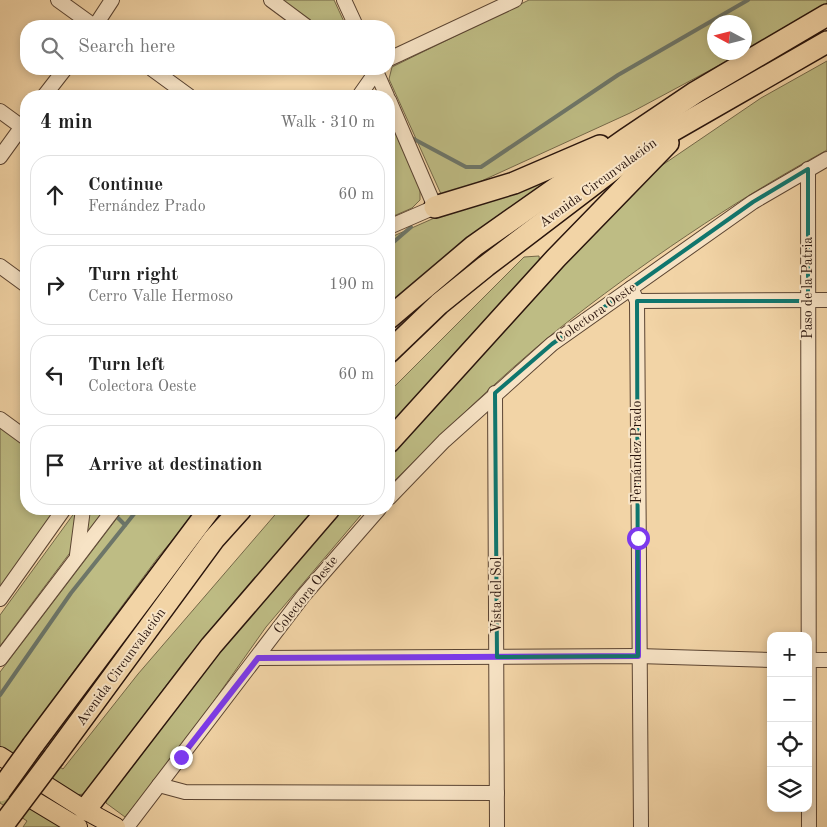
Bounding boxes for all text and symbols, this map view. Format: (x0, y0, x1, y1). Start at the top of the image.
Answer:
north arrow (707, 15, 752, 60)
search box (20, 20, 395, 75)
icon: search (38, 34, 66, 62)
text: Search here (78, 38, 175, 57)
text: 4 min (40, 112, 93, 133)
text: Walk · 310 m (280, 115, 375, 131)
street label: Avenida Circunvalación (537, 135, 660, 230)
text: Continue (88, 176, 163, 195)
icon: ahead (41, 181, 69, 209)
text: 60 m (338, 187, 374, 203)
text: Fernández Prado (88, 199, 206, 215)
street label: Paso de la Patria (801, 237, 815, 339)
text: Turn right (88, 266, 178, 285)
icon: right (41, 271, 69, 299)
text: 190 m (329, 277, 374, 293)
street label: Colectora Oeste (553, 280, 639, 346)
text: Cerro Valle Hermoso (88, 289, 233, 305)
text: Turn left (88, 356, 165, 375)
icon: left (41, 361, 69, 389)
text: 60 m (338, 367, 374, 383)
text: Colectora Oeste (88, 379, 196, 395)
street label: Fernández Prado (630, 400, 644, 503)
icon: arrive (41, 451, 69, 479)
text: Arrive at destination (88, 456, 262, 475)
route start (627, 527, 650, 550)
street label: Colectora Oeste (271, 553, 341, 637)
street label: Vista del Sol (490, 556, 504, 633)
street label: Avenida Circunvalación (74, 605, 169, 728)
map controls (767, 632, 812, 812)
button: + (767, 632, 812, 677)
button: − (767, 677, 812, 722)
button: locate (767, 722, 812, 767)
route end (170, 746, 193, 769)
button: layers (767, 767, 812, 812)

